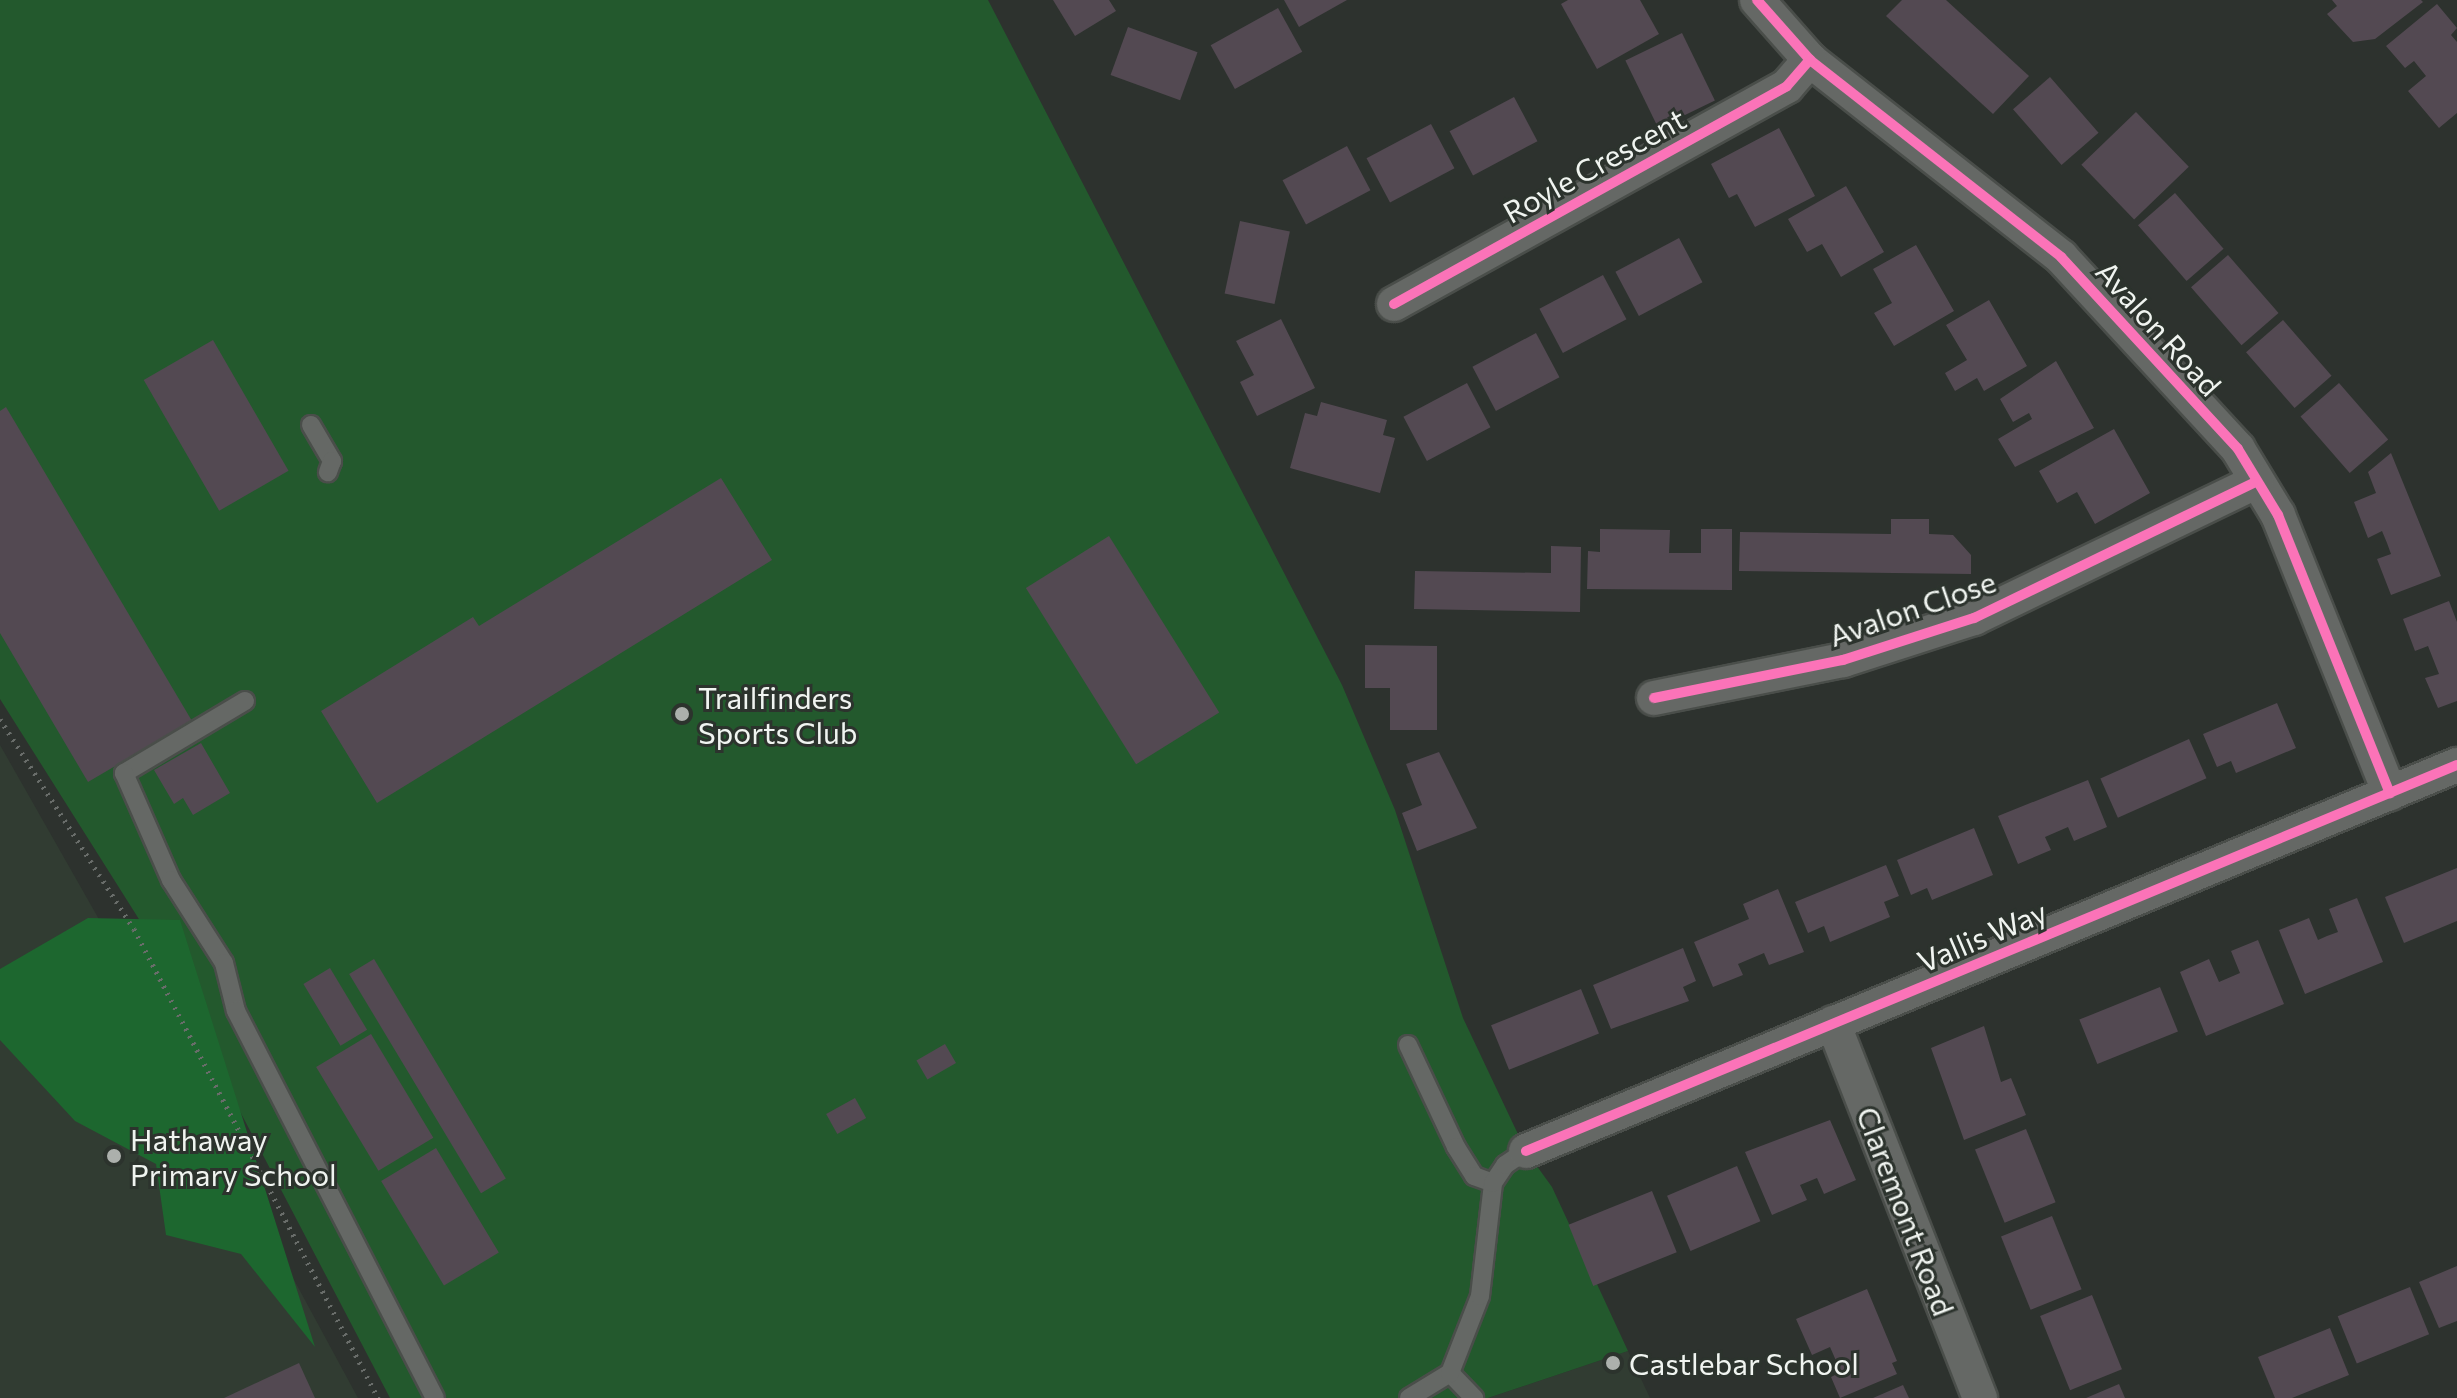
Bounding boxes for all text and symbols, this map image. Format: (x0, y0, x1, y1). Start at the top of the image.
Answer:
street label: Royle Crescent (1497, 100, 1691, 230)
street label: Avalon Road (2089, 253, 2229, 403)
street label: Avalon Close (1824, 563, 2000, 653)
place label: Trailfinders Sports Club (698, 679, 858, 750)
marker: Trailfinders Sports Club (673, 705, 691, 723)
street label: Vallis Way (1912, 893, 2052, 979)
street label: Claremont Road (1850, 1102, 1962, 1320)
place label: Hathaway Primary School (130, 1121, 337, 1192)
marker: Hathaway Primary School (105, 1147, 123, 1165)
place label: Castlebar School (1629, 1345, 1859, 1381)
marker: Castlebar School (1604, 1354, 1622, 1372)

